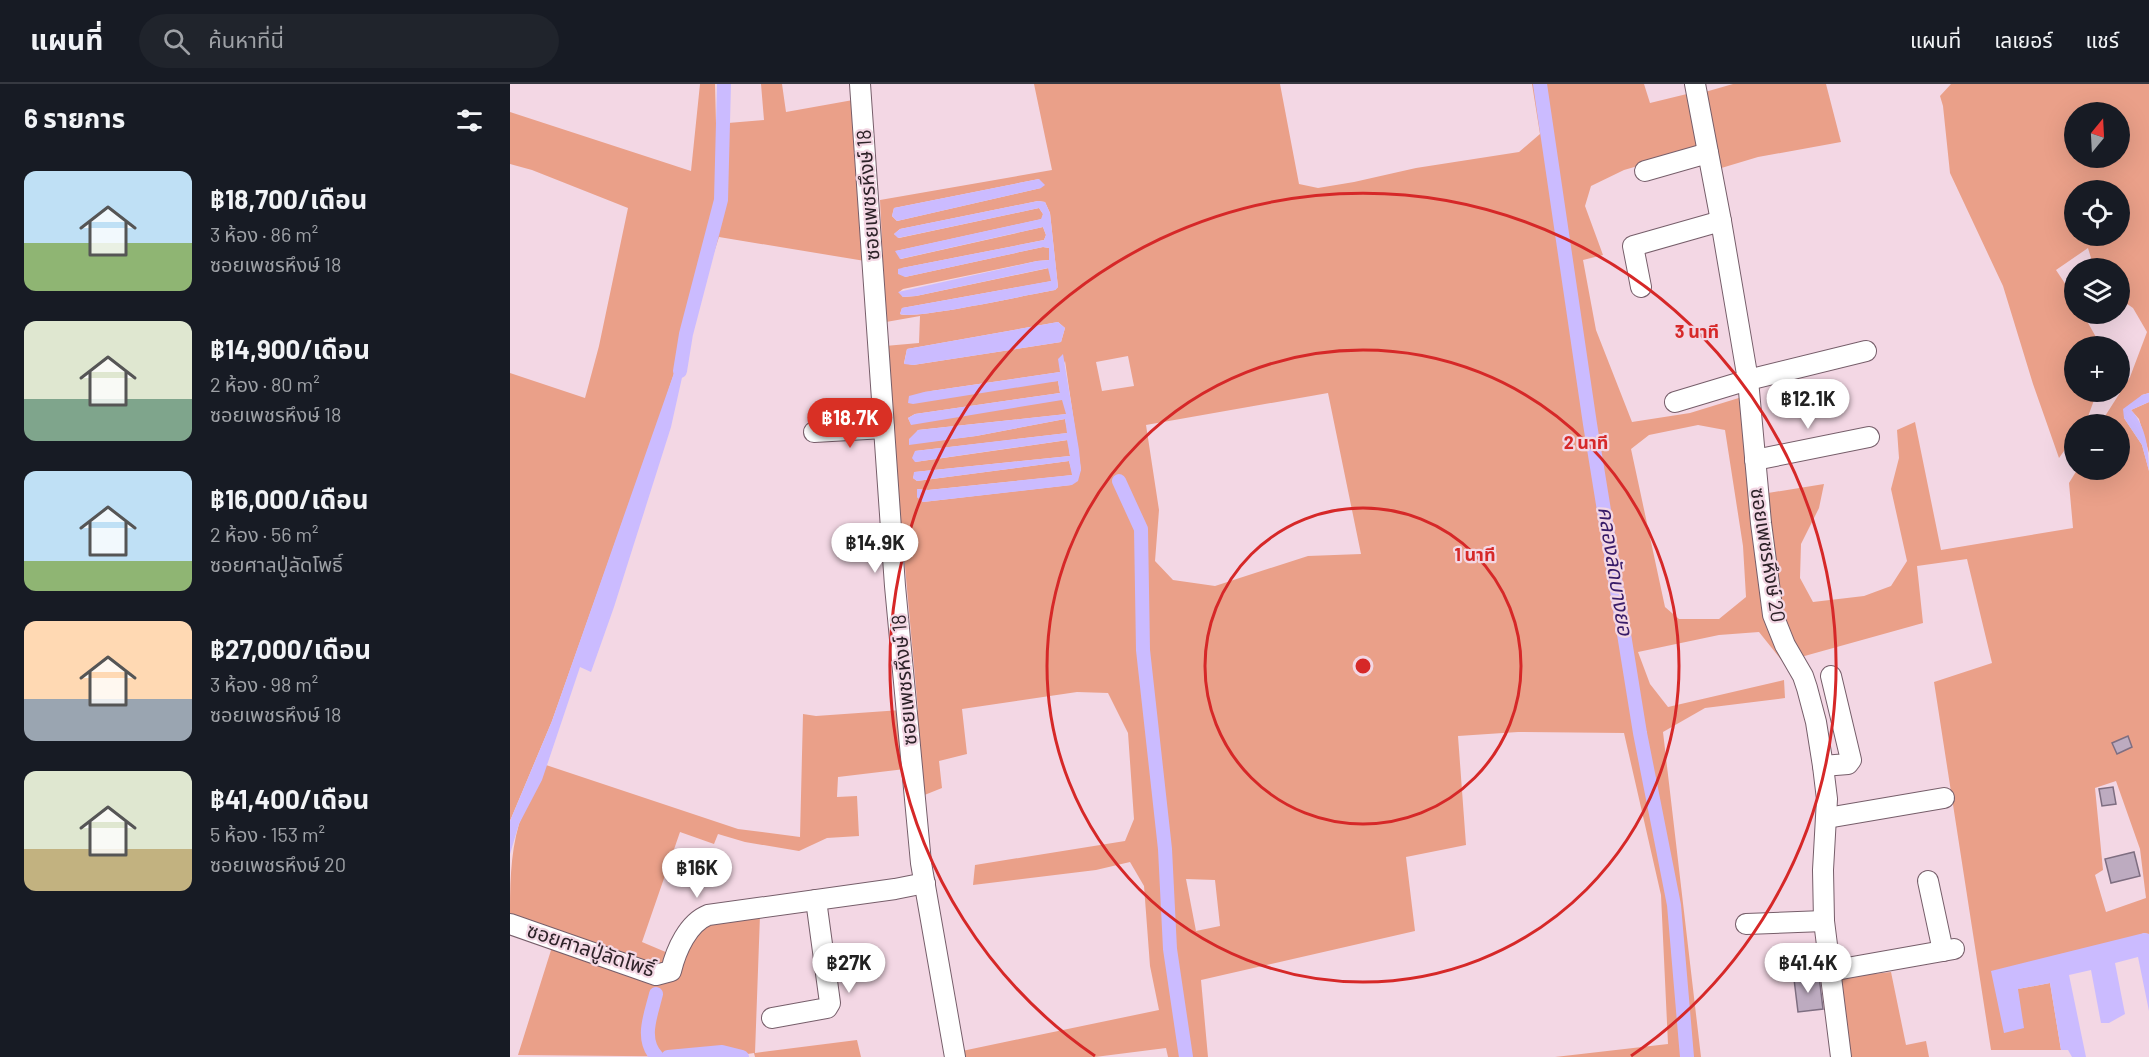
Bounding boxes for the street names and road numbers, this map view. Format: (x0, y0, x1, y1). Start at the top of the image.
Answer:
street label: ซอยเพชรหึงษ์ 18 (850, 129, 884, 261)
street label: ซอยเพชรหึงษ์ 20 (1747, 486, 1791, 624)
street label: ซอยเพชรหึงษ์ 18 (885, 614, 921, 747)
street label: ซอยศาลปู่ลัดโพธิ์ (524, 917, 659, 983)

